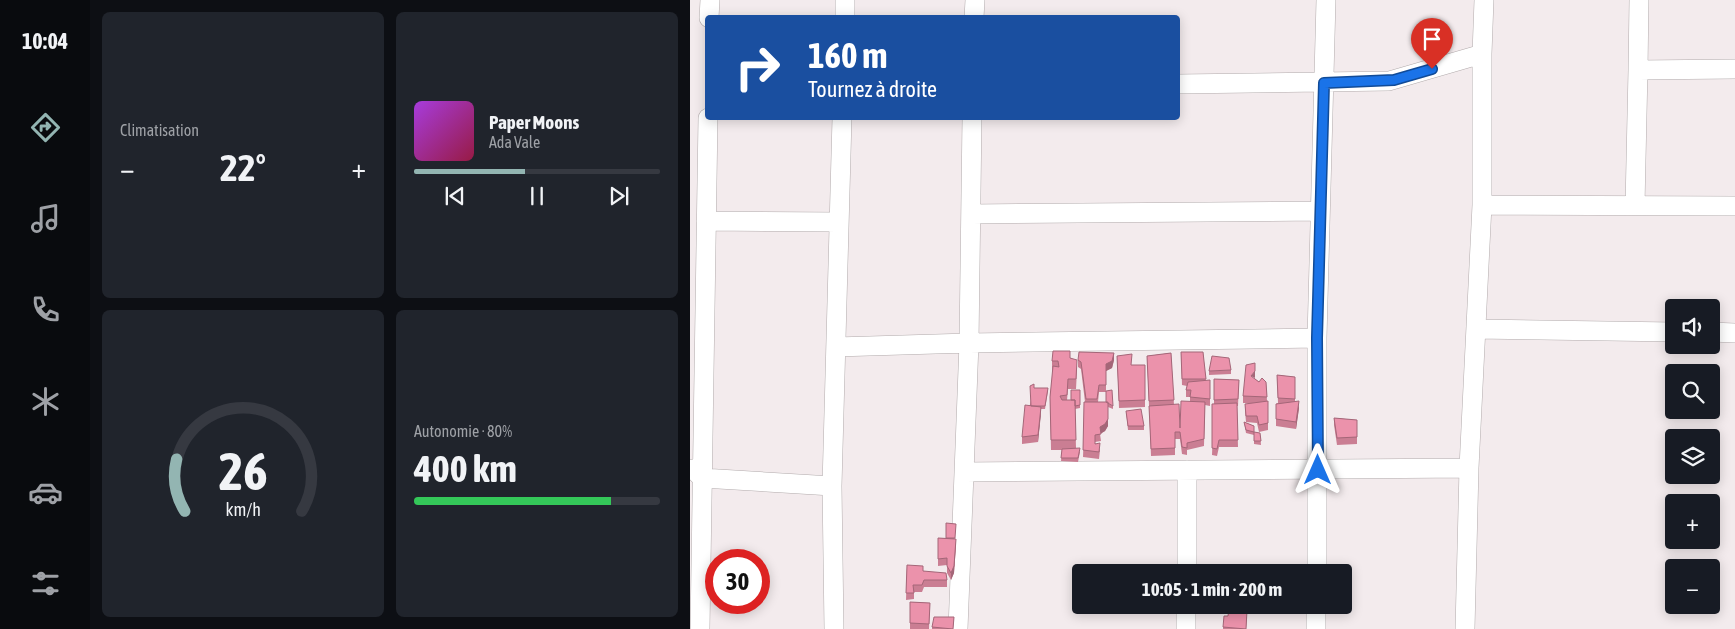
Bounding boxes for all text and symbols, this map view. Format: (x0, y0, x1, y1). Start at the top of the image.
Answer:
pin (1411, 18, 1453, 69)
icon: arrive (1418, 25, 1446, 53)
text: 10:04 (22, 28, 68, 54)
icon: right (725, 35, 790, 100)
text: 160 m (808, 35, 887, 75)
text: Tournez à droite (808, 76, 937, 102)
icon: directions (28, 110, 63, 145)
text: Paper Moons (489, 111, 579, 133)
text: Climatisation (120, 121, 199, 139)
text: Ada Vale (489, 133, 540, 151)
text: 22° (220, 146, 266, 189)
text: − (120, 152, 135, 184)
text: + (351, 152, 366, 184)
icon: previous (441, 182, 469, 210)
icon: pause (523, 182, 551, 210)
icon: next (605, 182, 633, 210)
icon: music (28, 201, 63, 236)
icon: phone (28, 292, 63, 327)
map controls (1665, 299, 1720, 614)
button: sound (1665, 299, 1720, 354)
button: search (1665, 364, 1720, 419)
icon: climate (28, 384, 63, 419)
text: Autonomie · 80% (414, 422, 512, 440)
button: layers (1665, 429, 1720, 484)
text: 26 (219, 441, 267, 501)
position arrow (1291, 443, 1343, 495)
text: 400 km (414, 447, 517, 490)
icon: car (28, 475, 63, 510)
button: + (1665, 494, 1720, 549)
text: km/h (225, 499, 261, 520)
speed limit sign: 30 (705, 549, 770, 614)
button: − (1665, 559, 1720, 614)
icon: filters (28, 566, 63, 601)
text: 10:05 · 1 min · 200 m (1142, 578, 1282, 600)

